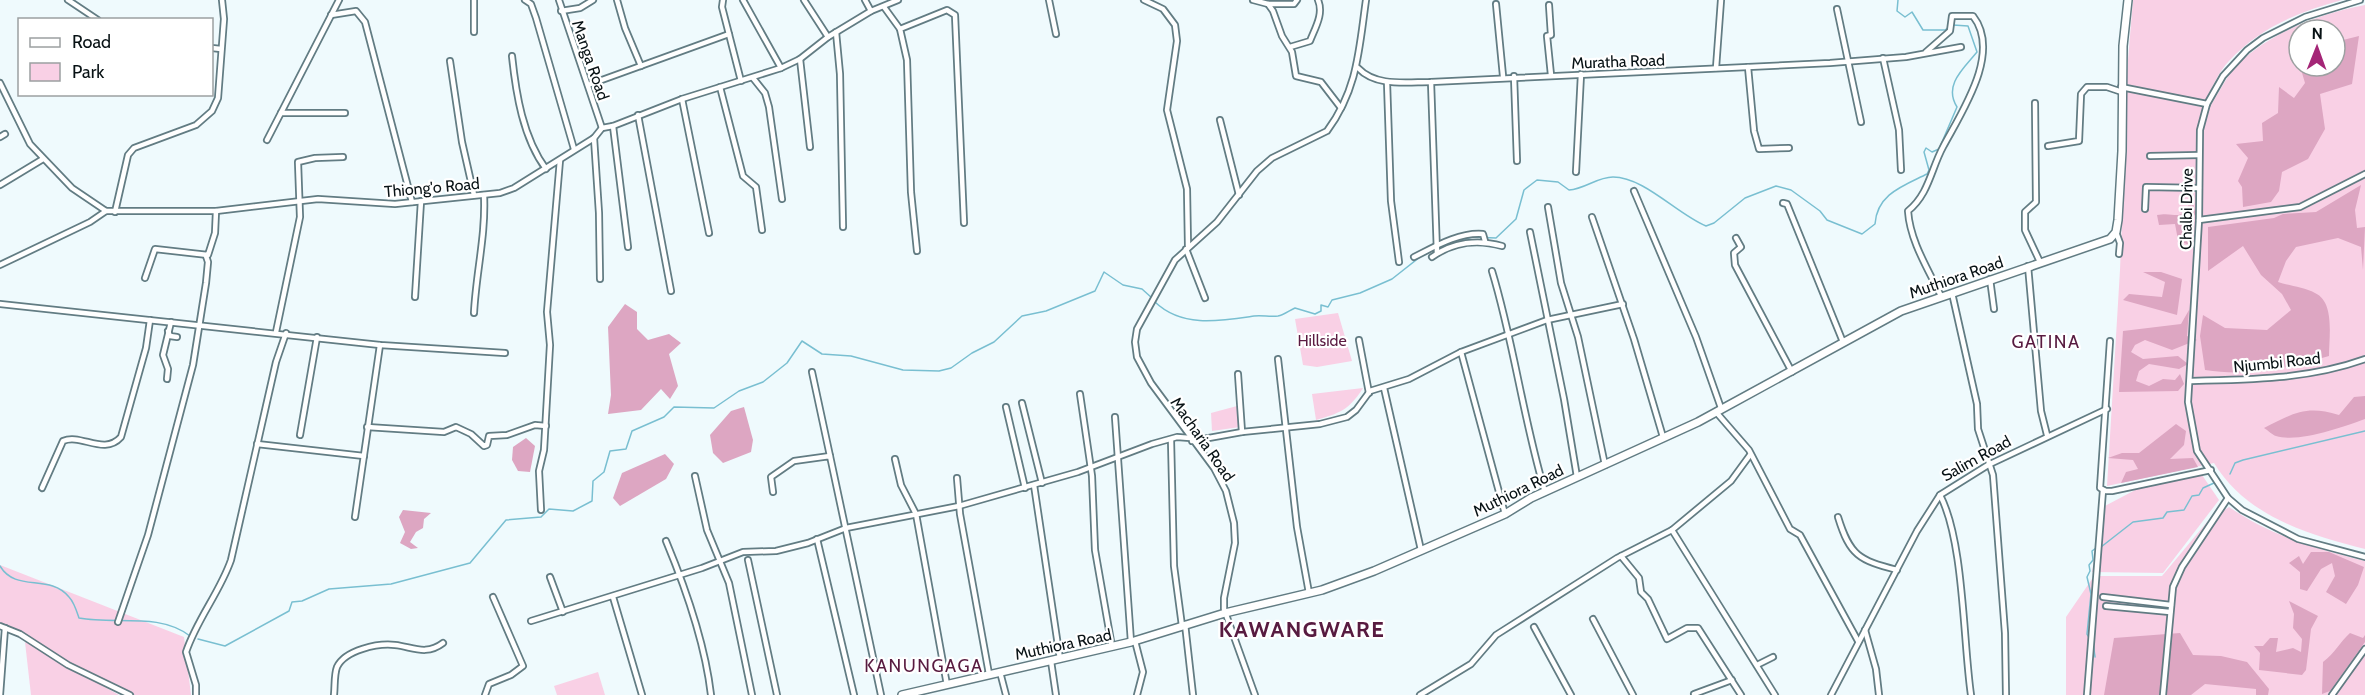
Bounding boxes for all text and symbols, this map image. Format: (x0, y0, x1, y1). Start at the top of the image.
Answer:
legend (18, 18, 213, 96)
street label: Manga Road (568, 18, 613, 103)
north arrow (2287, 18, 2347, 78)
text: N (2311, 24, 2323, 43)
text: Road (72, 31, 111, 53)
street label: Muratha Road (1571, 50, 1665, 73)
text: Park (72, 61, 105, 83)
street label: Chalbi Drive (2176, 168, 2197, 250)
street label: Thiong'o Road (384, 174, 481, 201)
street label: Muthiora Road (1907, 252, 2006, 302)
park label: Hillside (1297, 331, 1347, 350)
district label: GATINA (2011, 331, 2081, 353)
street label: Njumbi Road (2233, 348, 2322, 377)
street label: Macharia Road (1167, 393, 1239, 485)
street label: Salim Road (1938, 432, 2014, 485)
street label: Muthiora Road (1470, 460, 1567, 521)
district label: KAWANGWARE (1219, 616, 1385, 643)
street label: Muthiora Road (1013, 625, 1113, 664)
district label: KANUNGAGA (864, 655, 984, 677)

